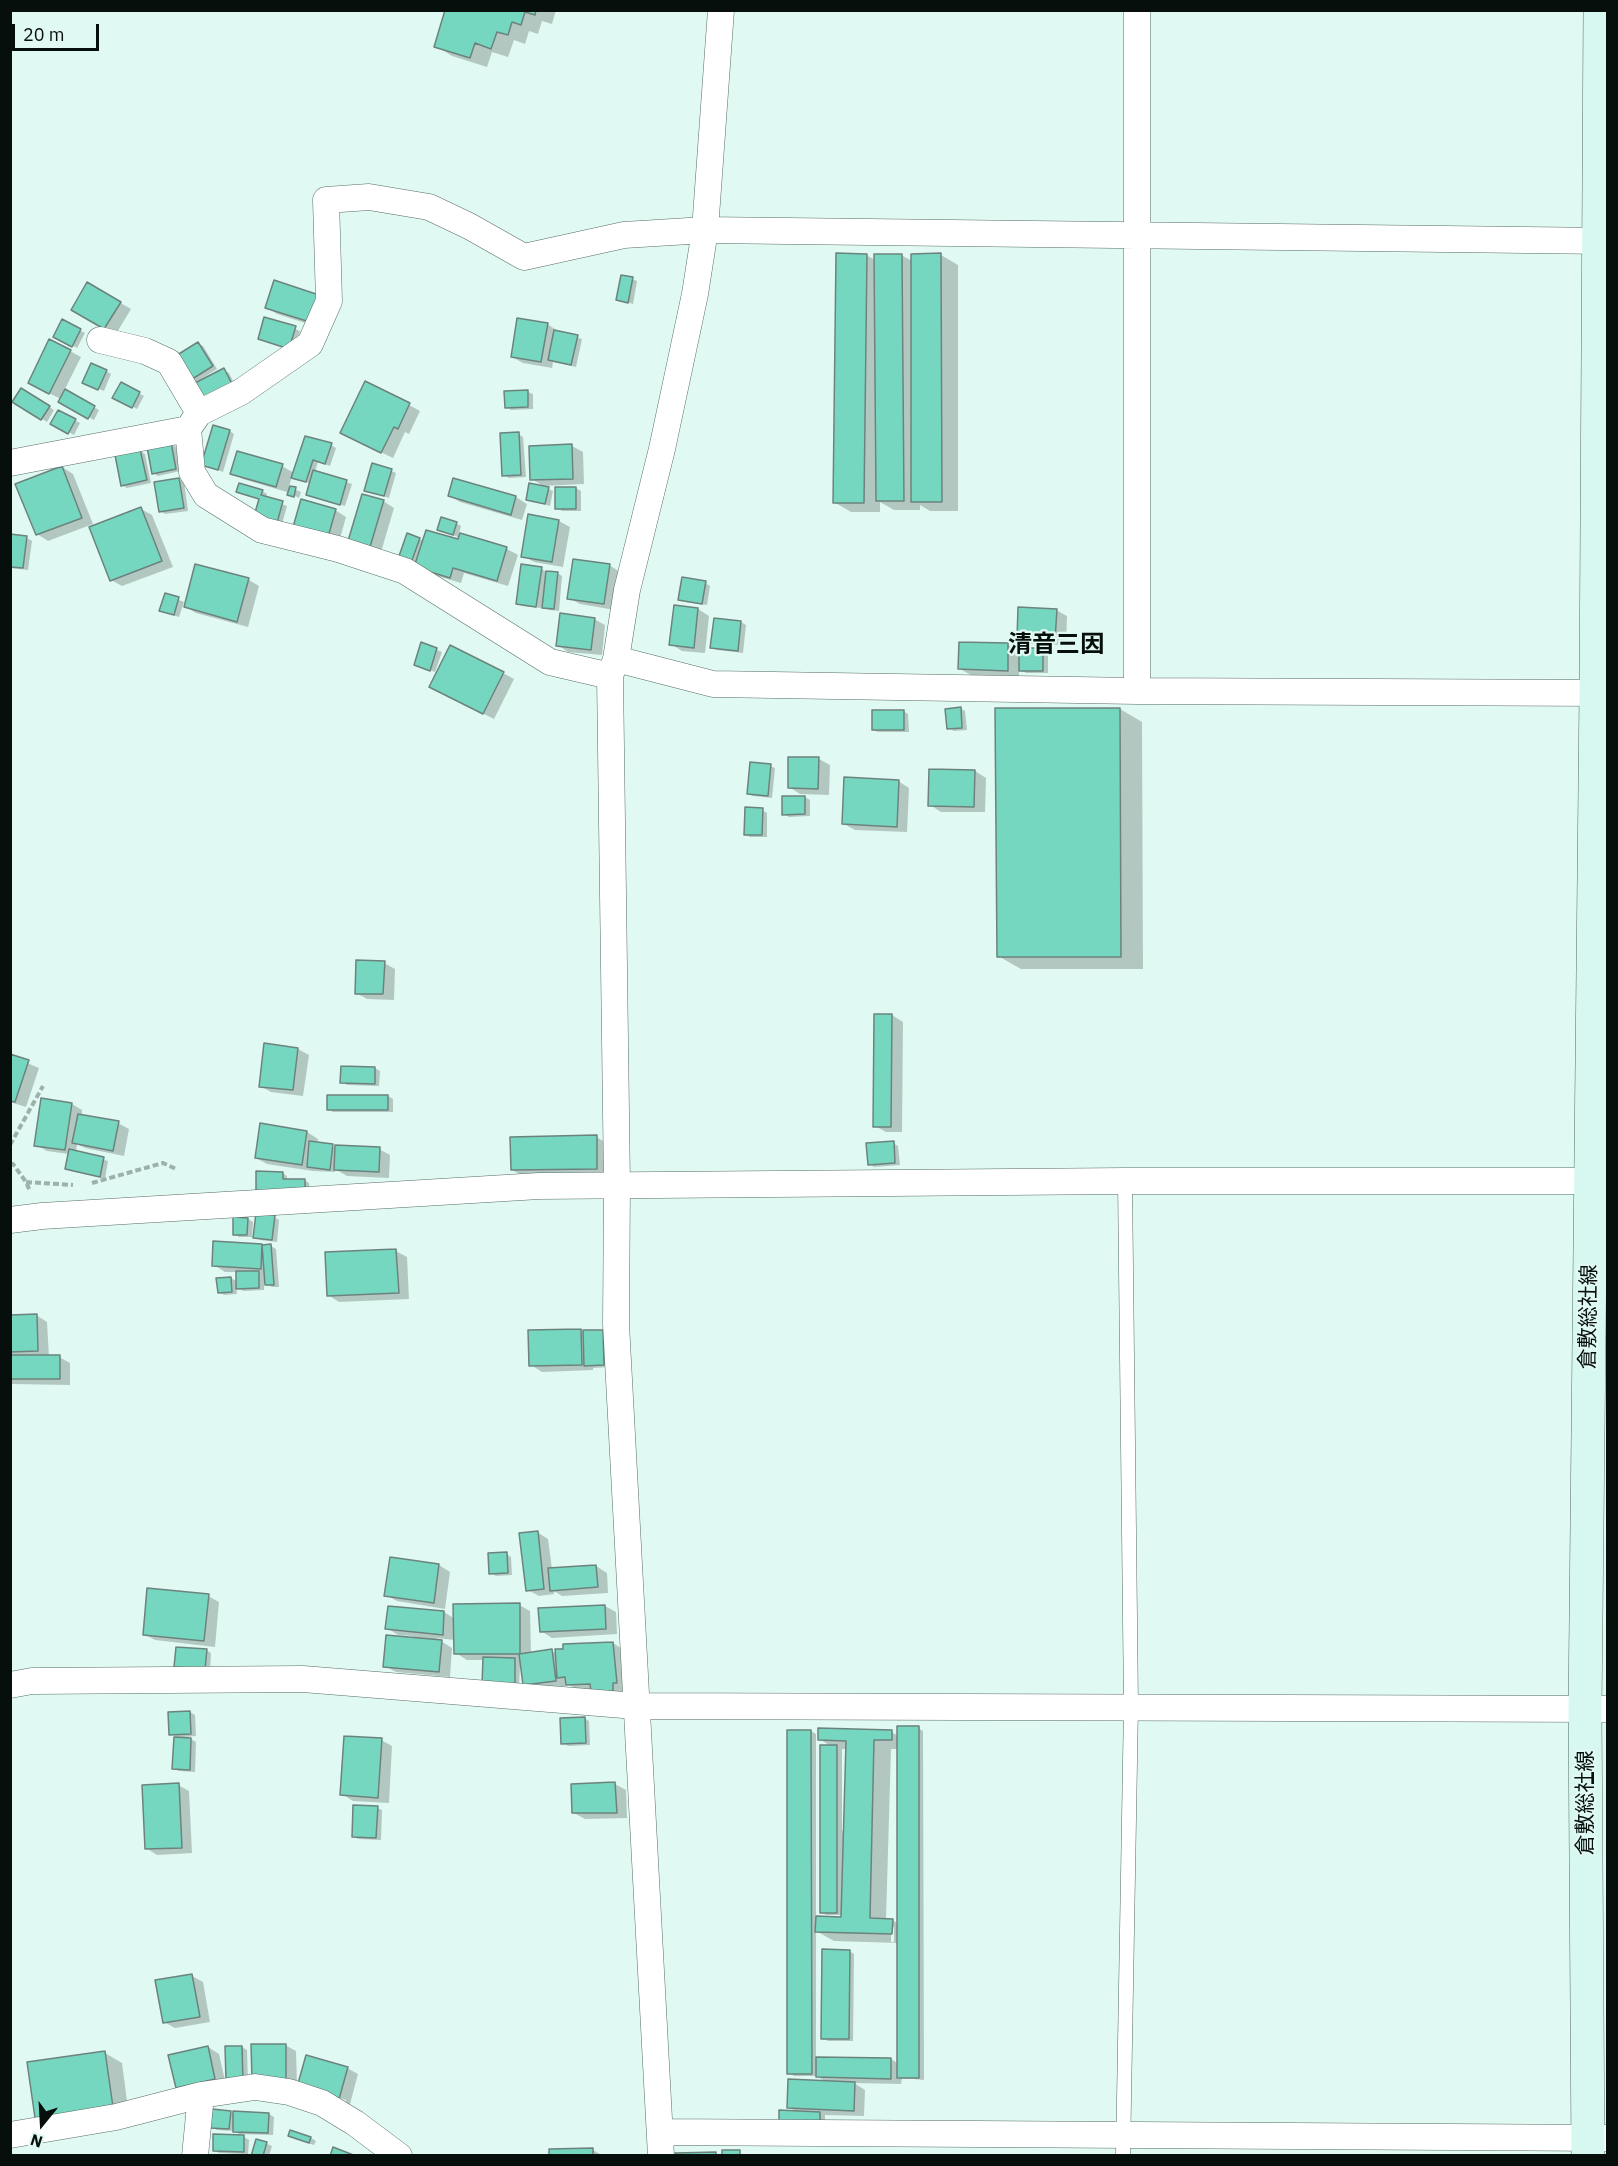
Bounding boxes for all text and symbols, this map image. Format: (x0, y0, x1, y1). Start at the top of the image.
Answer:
scale bar (15, 12, 102, 50)
text: 20 m (23, 23, 65, 46)
district label: 清音三因 (1008, 631, 1104, 659)
street label: 倉敷総社線 (1575, 1264, 1603, 1370)
street label: 倉敷総社線 (1573, 1751, 1599, 1855)
north arrow (12, 2094, 72, 2154)
text: N (28, 2130, 45, 2152)

